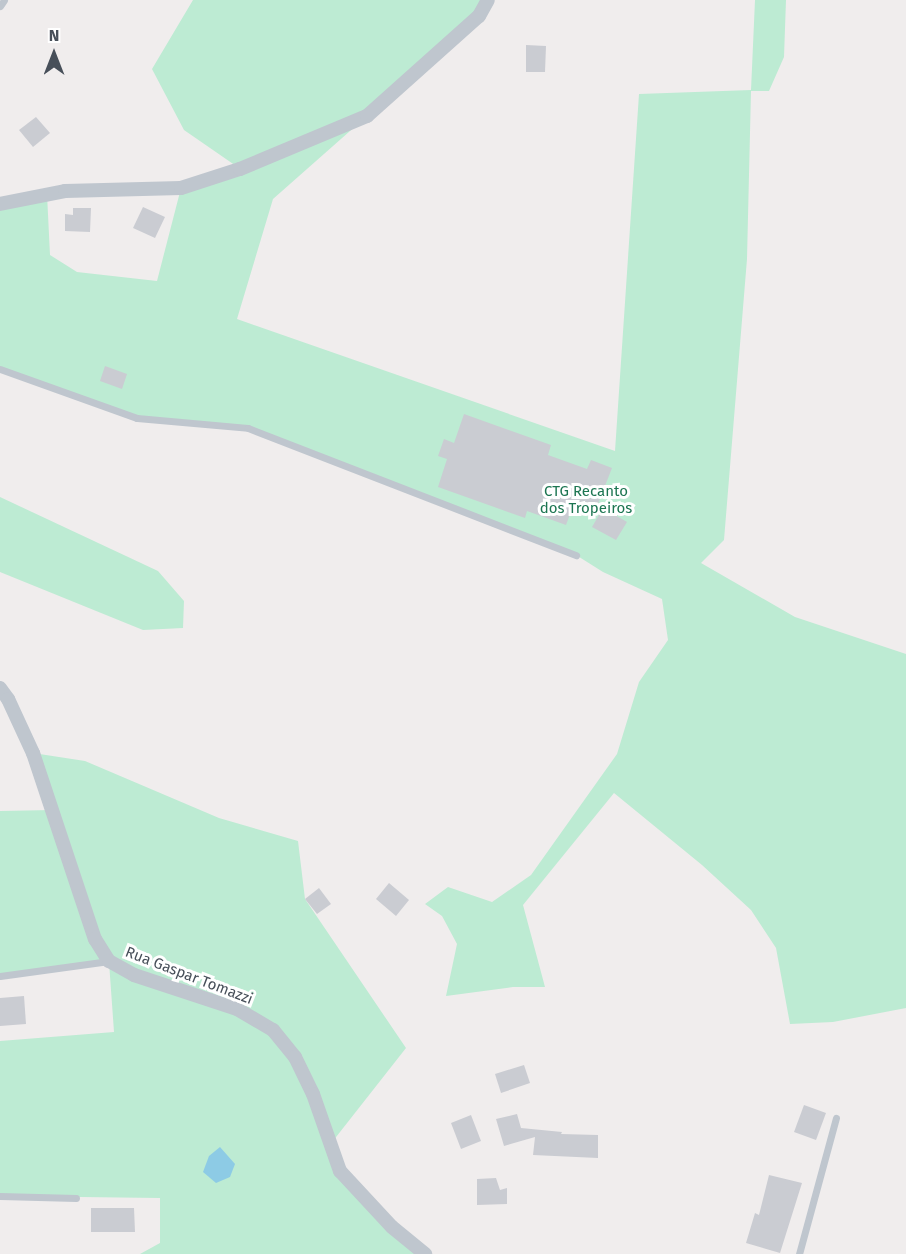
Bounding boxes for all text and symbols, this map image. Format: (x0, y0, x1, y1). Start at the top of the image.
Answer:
north arrow (24, 24, 84, 84)
text: N (49, 26, 59, 45)
park label: CTG Recanto dos Tropeiros (540, 482, 632, 517)
street label: Rua Gaspar Tomazzi (123, 943, 255, 1009)

